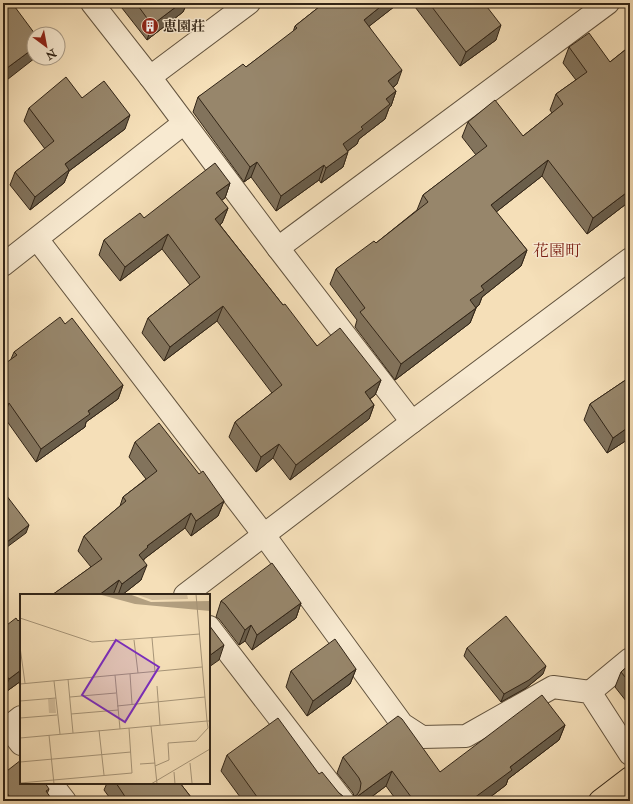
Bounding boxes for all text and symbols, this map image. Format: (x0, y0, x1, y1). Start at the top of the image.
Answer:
building icon: 恵園荘 (140, 16, 160, 36)
place label: 恵園荘 (163, 18, 205, 35)
north arrow (26, 26, 66, 66)
text: N (42, 45, 60, 63)
district label: 花園町 (533, 241, 581, 261)
inset map (20, 594, 210, 784)

